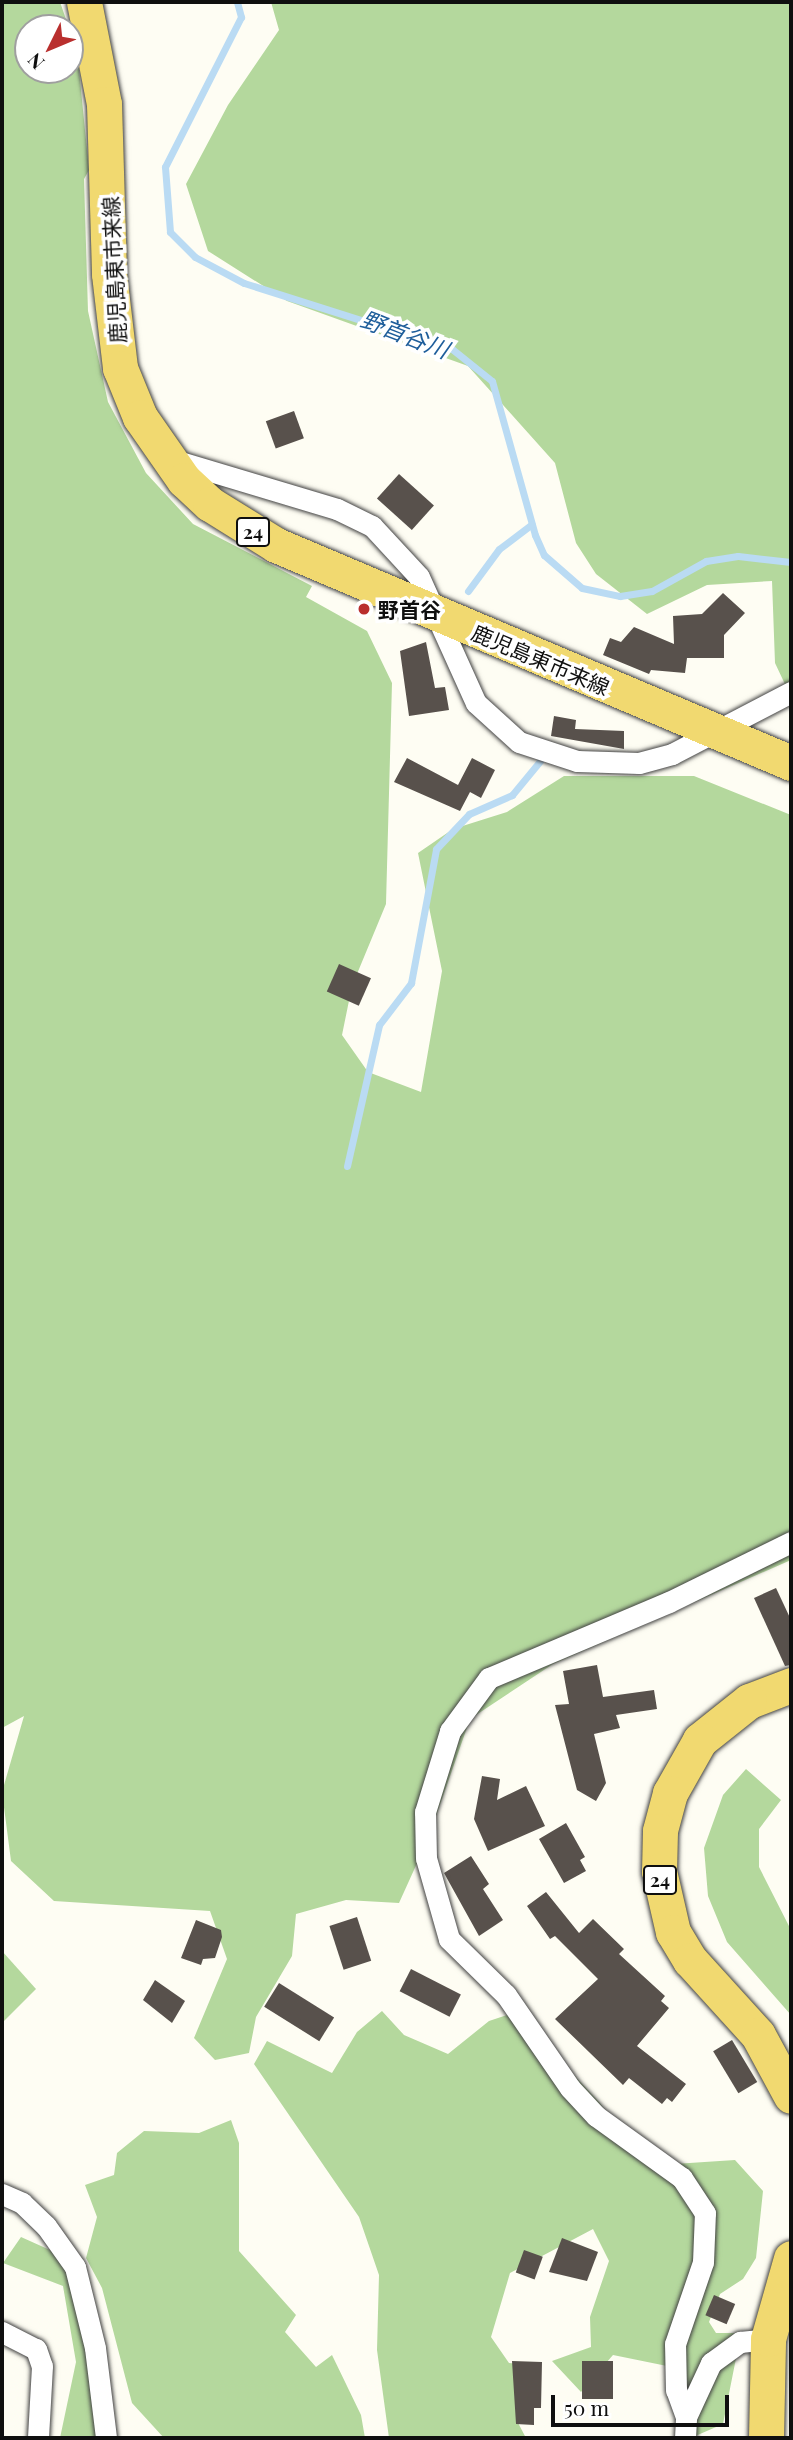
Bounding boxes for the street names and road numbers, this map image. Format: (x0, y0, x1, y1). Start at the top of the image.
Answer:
street label: 鹿児島東市来線 (97, 196, 129, 344)
road number: 24 (236, 516, 270, 548)
street label: 鹿児島東市来線 (468, 619, 614, 699)
road number: 24 (642, 1864, 678, 1896)

